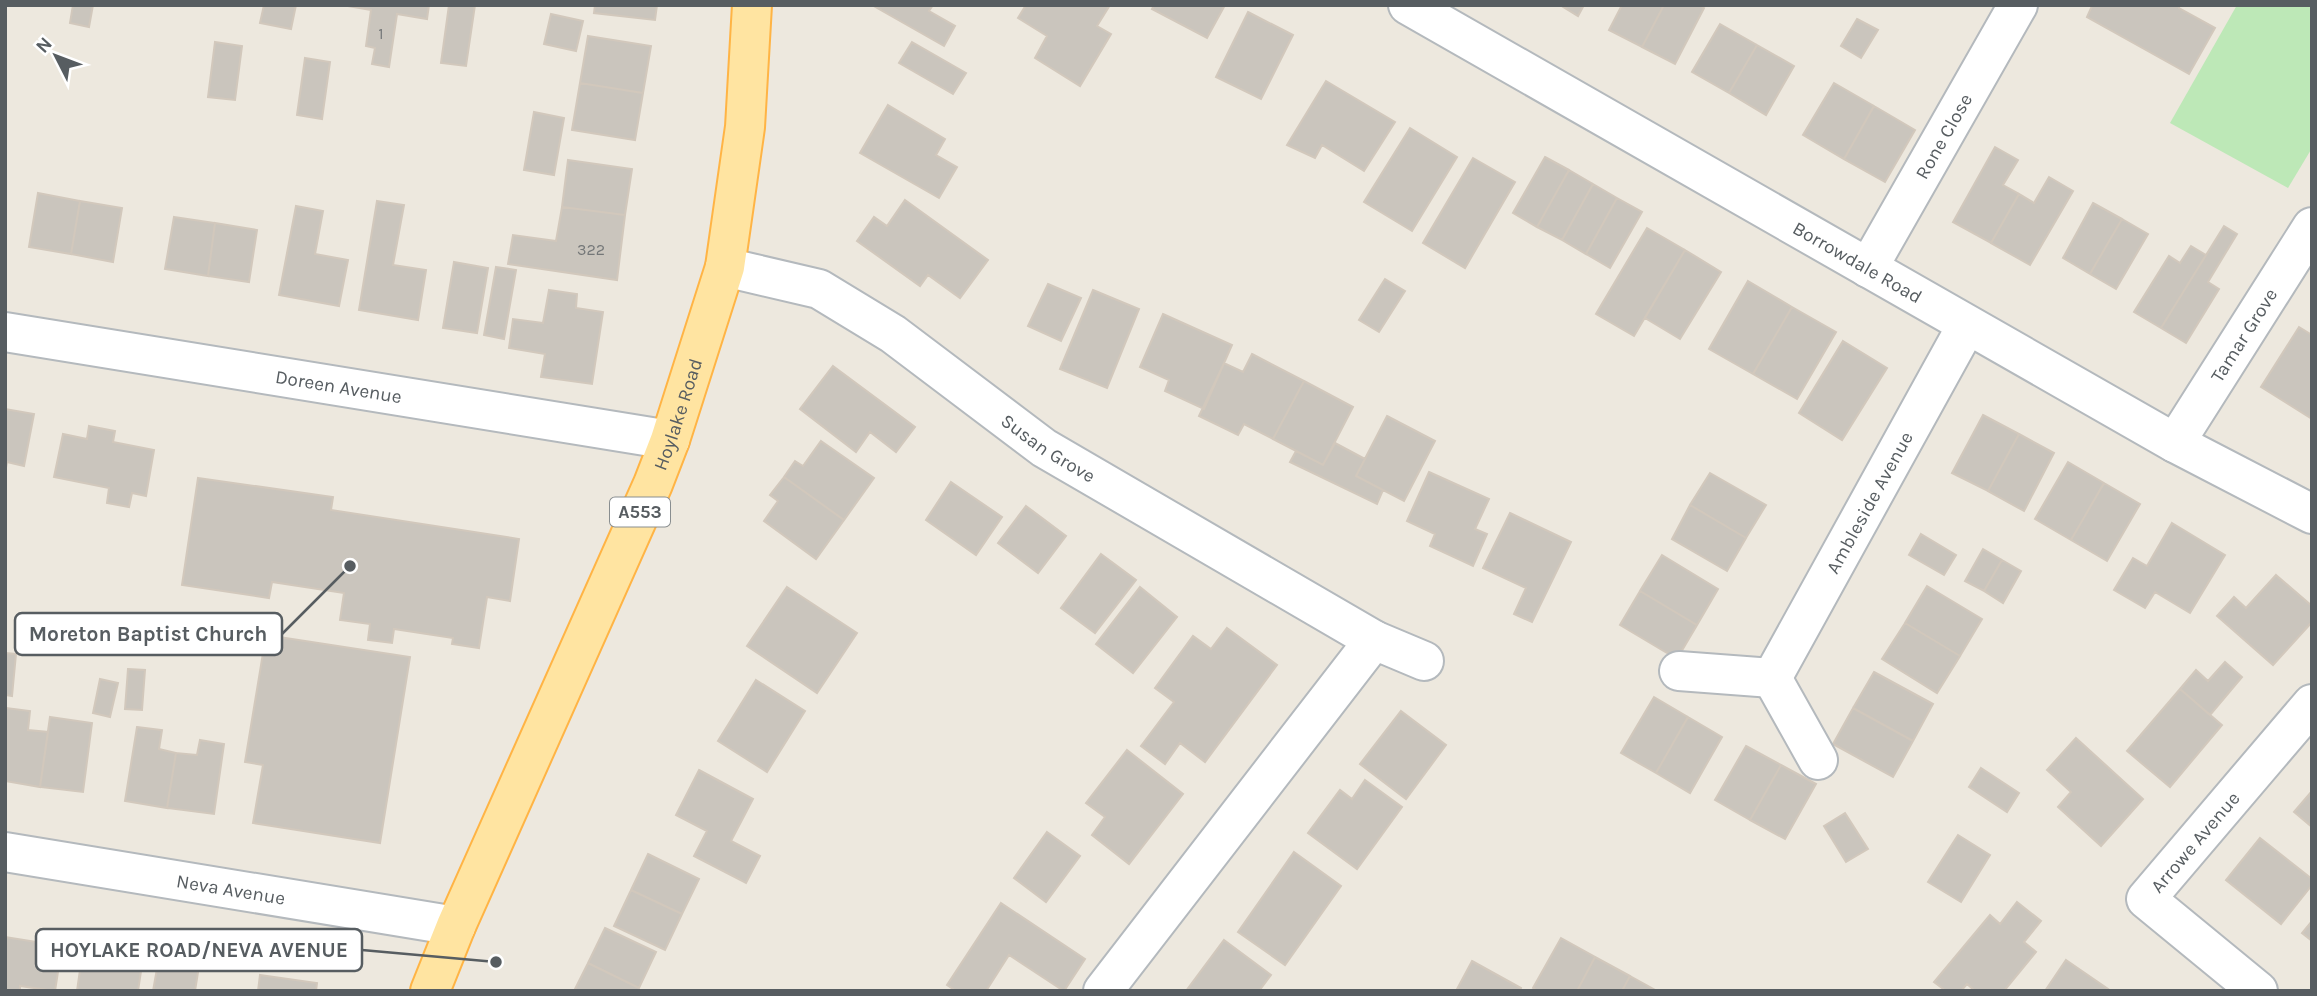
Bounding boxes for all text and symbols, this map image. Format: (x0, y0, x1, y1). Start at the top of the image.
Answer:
north arrow (21, 21, 91, 91)
house number: 1 (378, 24, 384, 43)
text: N (31, 33, 57, 58)
street label: Rone Close (1911, 90, 1977, 183)
street label: Borrowdale Road (1789, 217, 1926, 308)
house number: 322 (577, 240, 605, 259)
street label: Tamar Grove (2207, 284, 2282, 386)
street label: Hoylake Road (649, 356, 707, 474)
street label: Doreen Avenue (274, 366, 403, 408)
street label: Susan Grove (996, 410, 1099, 487)
street label: Ambleside Avenue (1822, 428, 1918, 578)
road number: A553 (610, 498, 670, 526)
callout: Moreton Baptist Church (15, 613, 282, 655)
text: Moreton Baptist Church (29, 622, 267, 646)
street label: Arrowe Avenue (2146, 788, 2245, 897)
street label: Neva Avenue (175, 870, 287, 910)
callout: HOYLAKE ROAD/NEVA AVENUE (36, 929, 362, 971)
text: HOYLAKE ROAD/NEVA AVENUE (50, 938, 348, 962)

